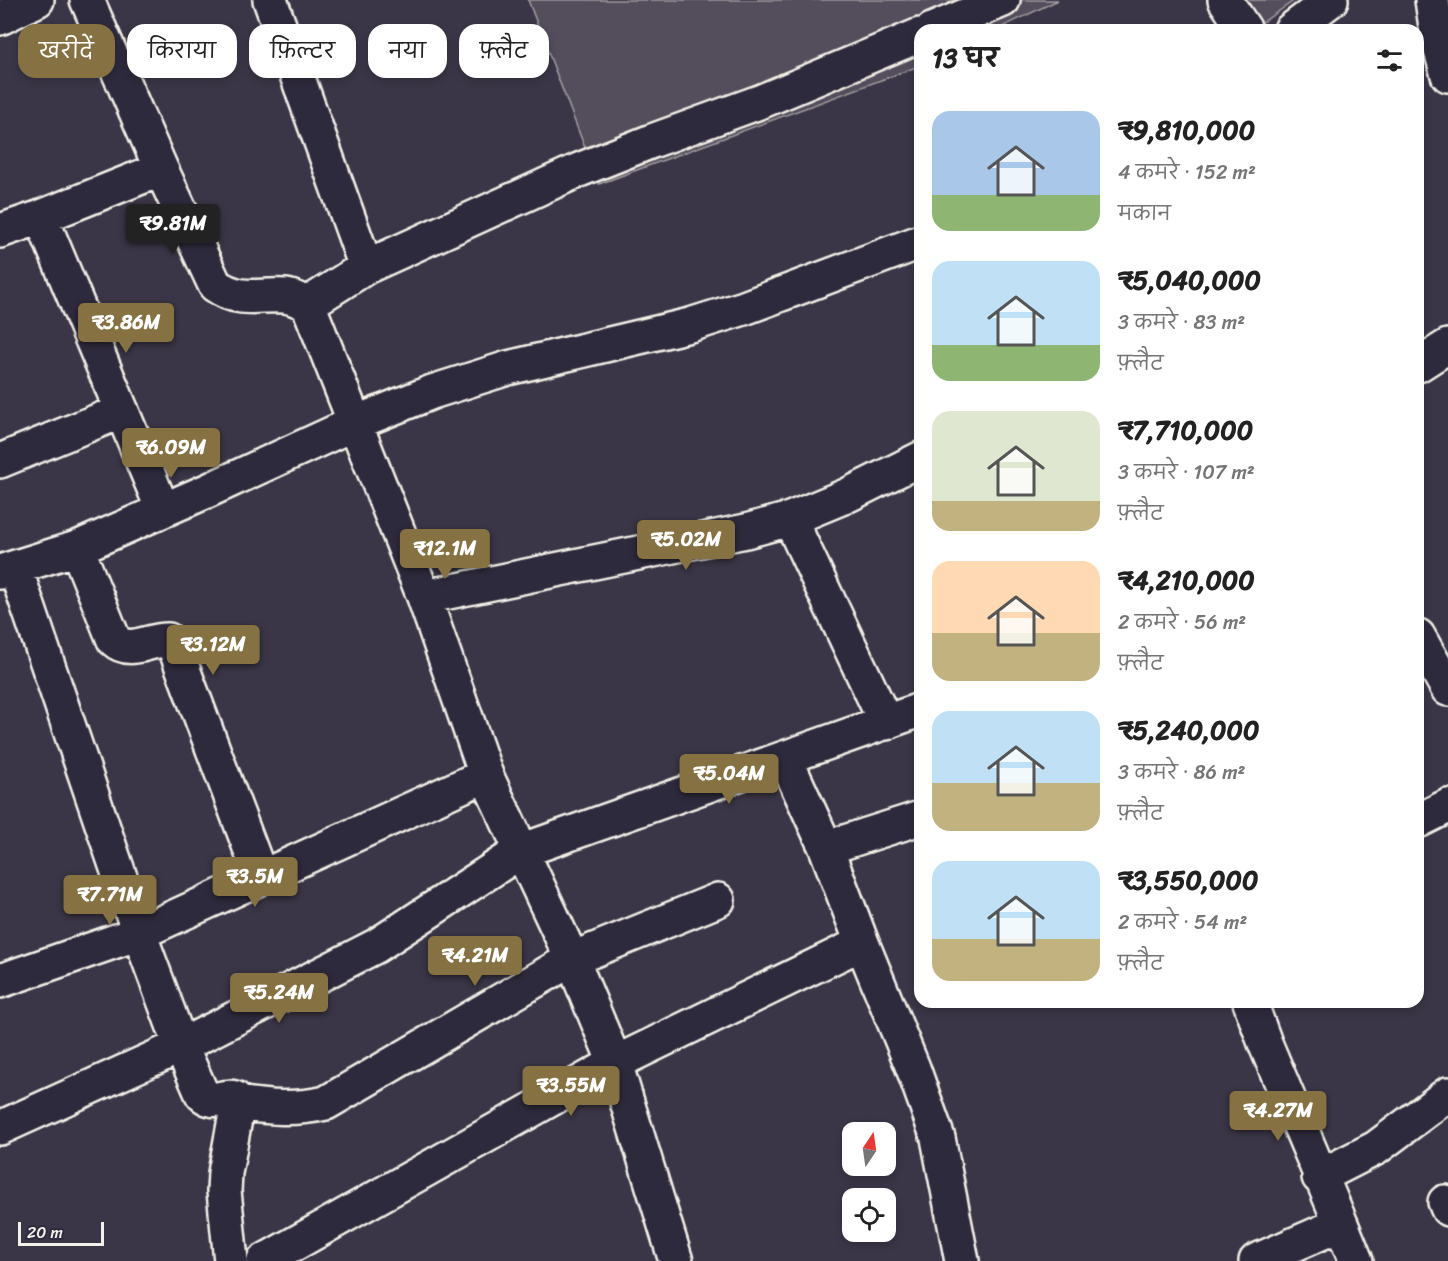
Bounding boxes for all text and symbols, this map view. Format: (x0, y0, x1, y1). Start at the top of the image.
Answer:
chip: खरीदें (18, 24, 115, 78)
chip: किराया (127, 24, 237, 78)
chip: फ़िल्टर (249, 24, 356, 78)
chip: नया (368, 24, 447, 78)
chip: फ़्लैट (459, 24, 549, 78)
text: 13 घर (932, 35, 999, 81)
icon: filters (1373, 44, 1406, 77)
text: ₹9,810,000 (1118, 107, 1255, 153)
icon: home (980, 135, 1052, 207)
text: 4 कमरे · 152 m² (1118, 155, 1256, 190)
text: मकान (1118, 196, 1171, 231)
pin: ₹9.81M (124, 204, 222, 255)
text: ₹9.81M (140, 206, 206, 241)
text: ₹5,040,000 (1118, 257, 1261, 303)
icon: home (980, 285, 1052, 357)
pin: ₹3.86M (77, 303, 175, 354)
text: ₹3.86M (92, 305, 160, 340)
text: 3 कमरे · 83 m² (1118, 305, 1245, 340)
text: फ़्लैट (1118, 346, 1164, 381)
text: ₹7,710,000 (1118, 407, 1253, 453)
pin: ₹6.09M (122, 428, 220, 479)
text: ₹6.09M (136, 430, 206, 465)
icon: home (980, 435, 1052, 507)
text: 3 कमरे · 107 m² (1118, 455, 1255, 490)
text: फ़्लैट (1118, 496, 1164, 531)
pin: ₹5.02M (637, 520, 735, 571)
text: ₹5.02M (651, 522, 721, 557)
pin: ₹12.1M (396, 529, 494, 580)
text: ₹12.1M (414, 531, 476, 566)
text: ₹4,210,000 (1118, 557, 1255, 603)
icon: home (980, 585, 1052, 657)
text: 2 कमरे · 56 m² (1118, 605, 1246, 640)
pin: ₹3.12M (164, 625, 262, 676)
text: ₹3.12M (181, 627, 245, 662)
text: फ़्लैट (1118, 646, 1164, 681)
text: ₹5,240,000 (1118, 707, 1259, 753)
icon: home (980, 735, 1052, 807)
pin: ₹5.04M (680, 754, 778, 805)
text: 3 कमरे · 86 m² (1118, 755, 1245, 790)
text: ₹5.04M (694, 756, 764, 791)
text: फ़्लैट (1118, 796, 1164, 831)
pin: ₹3.5M (213, 857, 297, 908)
text: ₹3,550,000 (1118, 857, 1258, 903)
text: ₹3.5M (227, 859, 283, 894)
pin: ₹7.71M (61, 875, 159, 926)
text: ₹7.71M (78, 877, 142, 912)
icon: home (980, 885, 1052, 957)
text: 2 कमरे · 54 m² (1118, 905, 1247, 940)
pin: ₹4.21M (426, 936, 524, 987)
text: ₹4.21M (442, 938, 508, 973)
text: फ़्लैट (1118, 946, 1164, 981)
pin: ₹5.24M (230, 973, 328, 1024)
text: ₹5.24M (244, 975, 314, 1010)
pin: ₹3.55M (522, 1066, 620, 1117)
text: ₹3.55M (537, 1068, 605, 1103)
pin: ₹4.27M (1229, 1091, 1327, 1142)
text: ₹4.27M (1243, 1093, 1313, 1128)
north arrow (842, 1122, 896, 1176)
map controls (842, 1122, 896, 1242)
button: locate (842, 1188, 896, 1242)
text: 20 m (27, 1218, 63, 1247)
scale bar (18, 1219, 104, 1246)

